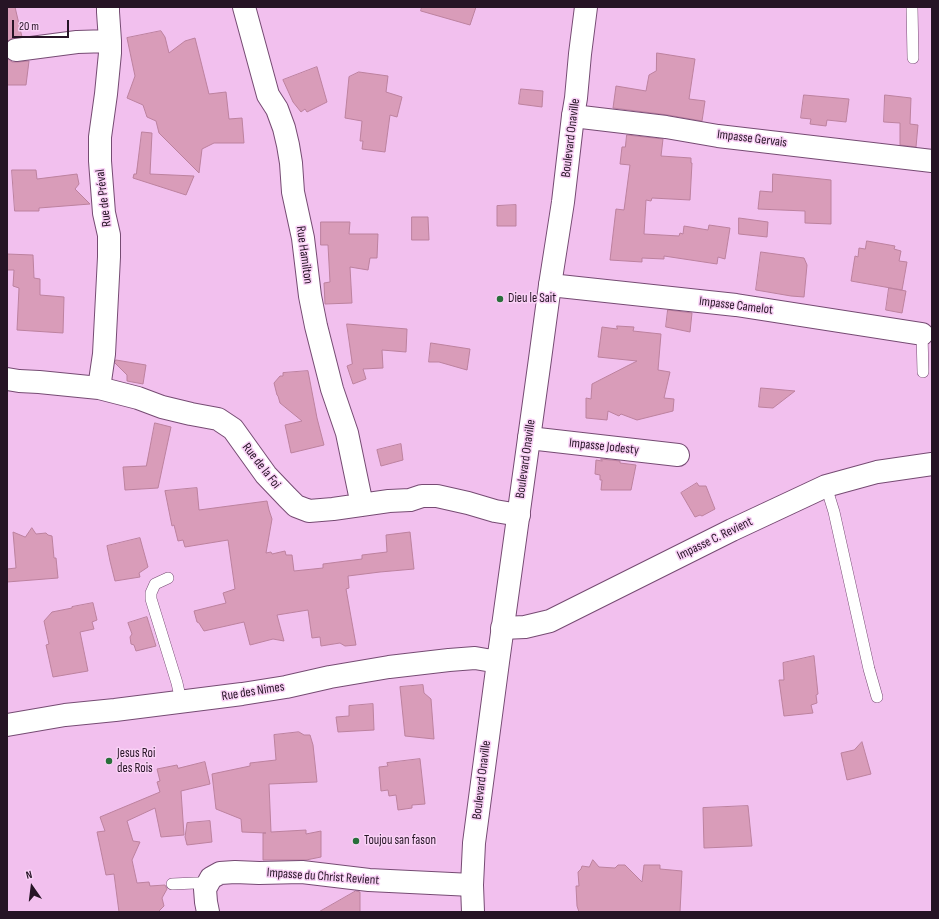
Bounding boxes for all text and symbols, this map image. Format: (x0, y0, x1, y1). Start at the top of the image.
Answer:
scale bar (14, 12, 71, 38)
text: 20 m (19, 19, 39, 34)
street label: Boulevard Onaville (558, 98, 584, 178)
street label: Impasse Gervais (716, 127, 788, 151)
street label: Rue de Préval (93, 168, 115, 228)
street label: Rue Hamilton (292, 225, 316, 285)
place label: Dieu le Sait (508, 291, 556, 307)
marker: Dieu le Sait (495, 294, 505, 304)
street label: Impasse Camelot (698, 294, 774, 318)
street label: Boulevard Onaville (513, 419, 539, 499)
street label: Impasse Jodesty (568, 436, 640, 458)
street label: Rue de la Foi (238, 440, 284, 492)
street label: Impasse C. Revient (675, 514, 755, 564)
street label: Rue des Nimes (220, 679, 286, 705)
street label: Boulevard Onaville (469, 740, 495, 820)
place label: Jesus Roi des Rois (117, 746, 155, 777)
marker: Jesus Roi des Rois (104, 756, 114, 766)
place label: Toujou san fason (364, 833, 436, 849)
marker: Toujou san fason (351, 836, 361, 846)
street label: Impasse du Christ Revient (266, 865, 380, 889)
north arrow (12, 867, 52, 907)
text: N (25, 868, 33, 882)

